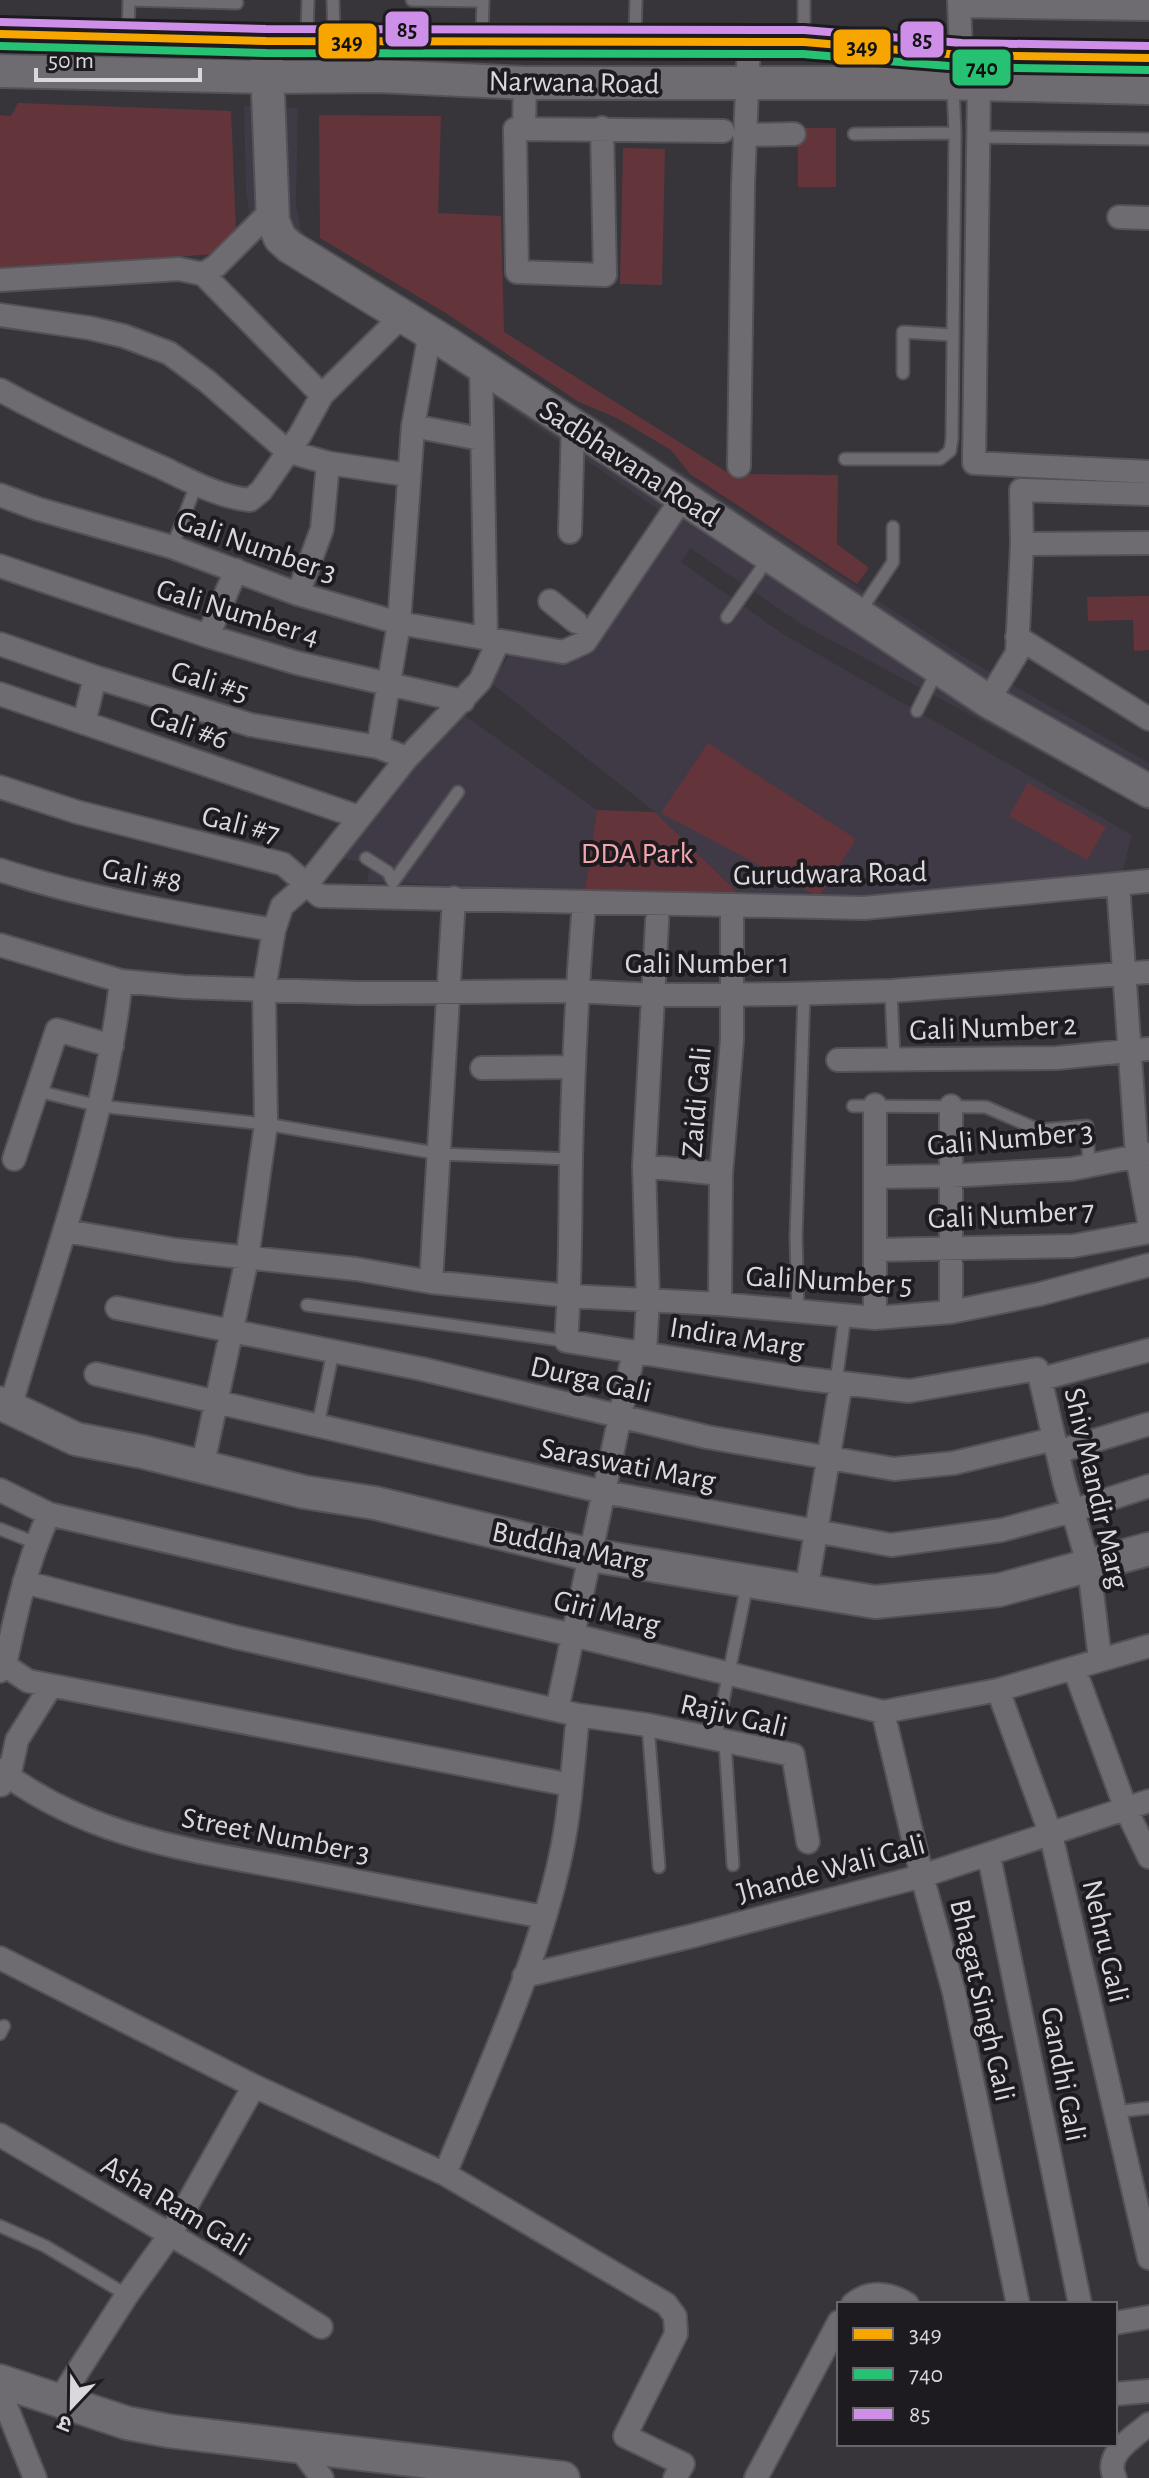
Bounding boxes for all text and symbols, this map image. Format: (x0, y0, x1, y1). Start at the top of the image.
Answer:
line badge: 85 (384, 10, 430, 48)
text: 85 (397, 19, 417, 41)
line badge: 85 (899, 20, 945, 59)
line badge: 349 (317, 22, 378, 60)
line badge: 349 (832, 28, 892, 66)
text: 85 (912, 29, 932, 51)
text: 349 (331, 31, 363, 53)
scale bar (36, 32, 200, 82)
text: 349 (846, 36, 878, 58)
line badge: 740 (951, 48, 1012, 87)
text: 50 m (48, 49, 94, 73)
text: 740 (966, 57, 998, 79)
street label: Narwana Road (488, 67, 660, 99)
street label: Sadbhavana Road (534, 395, 724, 533)
street label: Gali Number 3 (173, 506, 340, 588)
street label: Gali Number 4 (153, 574, 323, 652)
street label: Gali #5 (167, 656, 252, 708)
street label: Gali #6 (146, 701, 232, 755)
street label: Gali #7 (199, 801, 283, 849)
park label: DDA Park (581, 839, 694, 869)
street label: Gali #8 (99, 854, 184, 898)
street label: Gurudwara Road (733, 857, 927, 891)
street label: Gali Number 1 (625, 949, 789, 979)
street label: Gali Number 2 (909, 1010, 1077, 1046)
street label: Zaidi Gali (677, 1046, 717, 1159)
street label: Gali Number 3 (926, 1117, 1094, 1161)
street label: Gali Number 7 (927, 1196, 1095, 1234)
street label: Gali Number 5 (745, 1262, 913, 1300)
street label: Indira Marg (668, 1313, 806, 1363)
street label: Durga Gali (527, 1351, 654, 1408)
street label: Shiv Mandir Marg (1058, 1385, 1134, 1592)
street label: Saraswati Marg (538, 1433, 718, 1497)
street label: Buddha Marg (489, 1517, 651, 1579)
street label: Giri Marg (551, 1585, 663, 1641)
street label: Rajiv Gali (677, 1689, 790, 1743)
street label: Street Number 3 (179, 1803, 372, 1869)
street label: Jhande Wali Gali (734, 1829, 928, 1908)
street label: Nehru Gali (1076, 1877, 1134, 2006)
street label: Bhagat Singh Gali (944, 1896, 1020, 2104)
street label: Gandhi Gali (1035, 2004, 1091, 2144)
street label: Asha Ram Gali (96, 2150, 255, 2262)
legend (837, 2302, 1117, 2446)
text: 349 (909, 2323, 942, 2347)
text: 740 (909, 2363, 943, 2387)
north arrow (32, 2366, 112, 2446)
text: 85 (909, 2403, 930, 2427)
text: उ (54, 2411, 75, 2436)

